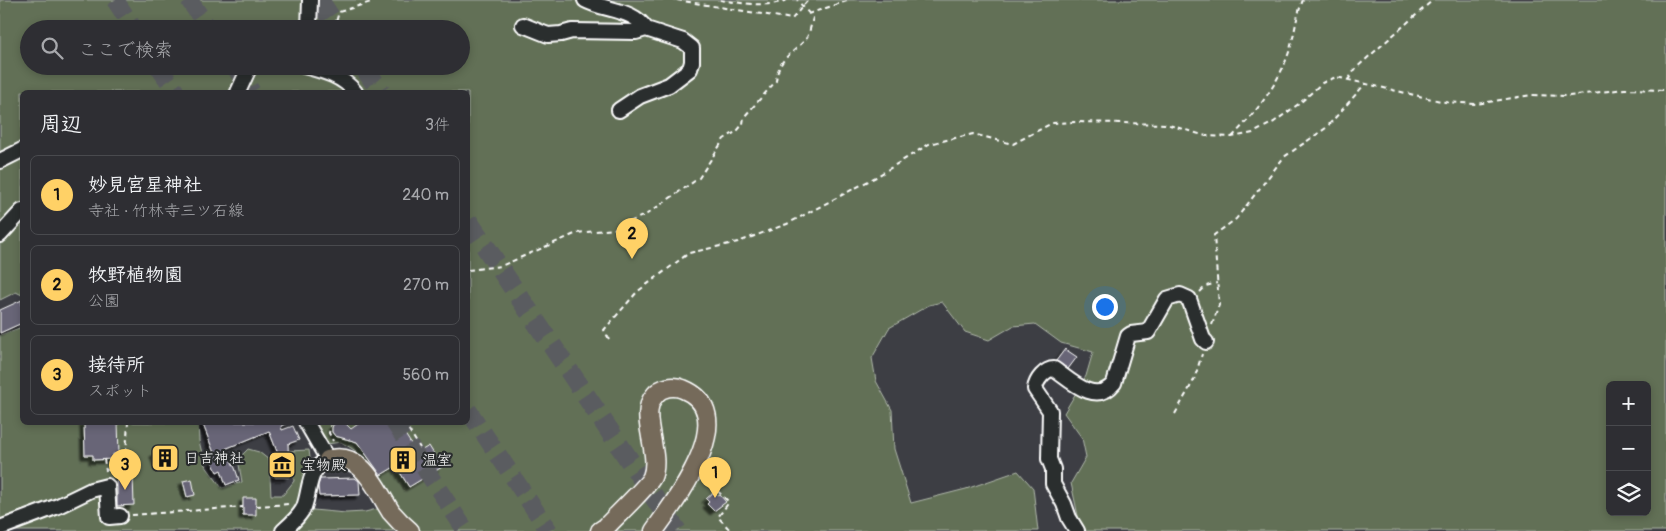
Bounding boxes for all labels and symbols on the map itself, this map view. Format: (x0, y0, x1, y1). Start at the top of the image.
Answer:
pin: 2 (616, 218, 648, 259)
your location (1092, 294, 1118, 320)
building icon: 日吉神社 (150, 443, 180, 473)
building icon: 温室 (388, 445, 418, 475)
pin: 3 (109, 449, 141, 490)
place label: 日吉神社 (184, 449, 244, 468)
museum icon: 宝物殿 (267, 450, 297, 480)
place label: 温室 (422, 451, 452, 470)
place label: 宝物殿 (301, 456, 346, 475)
pin: 1 (699, 457, 731, 498)

